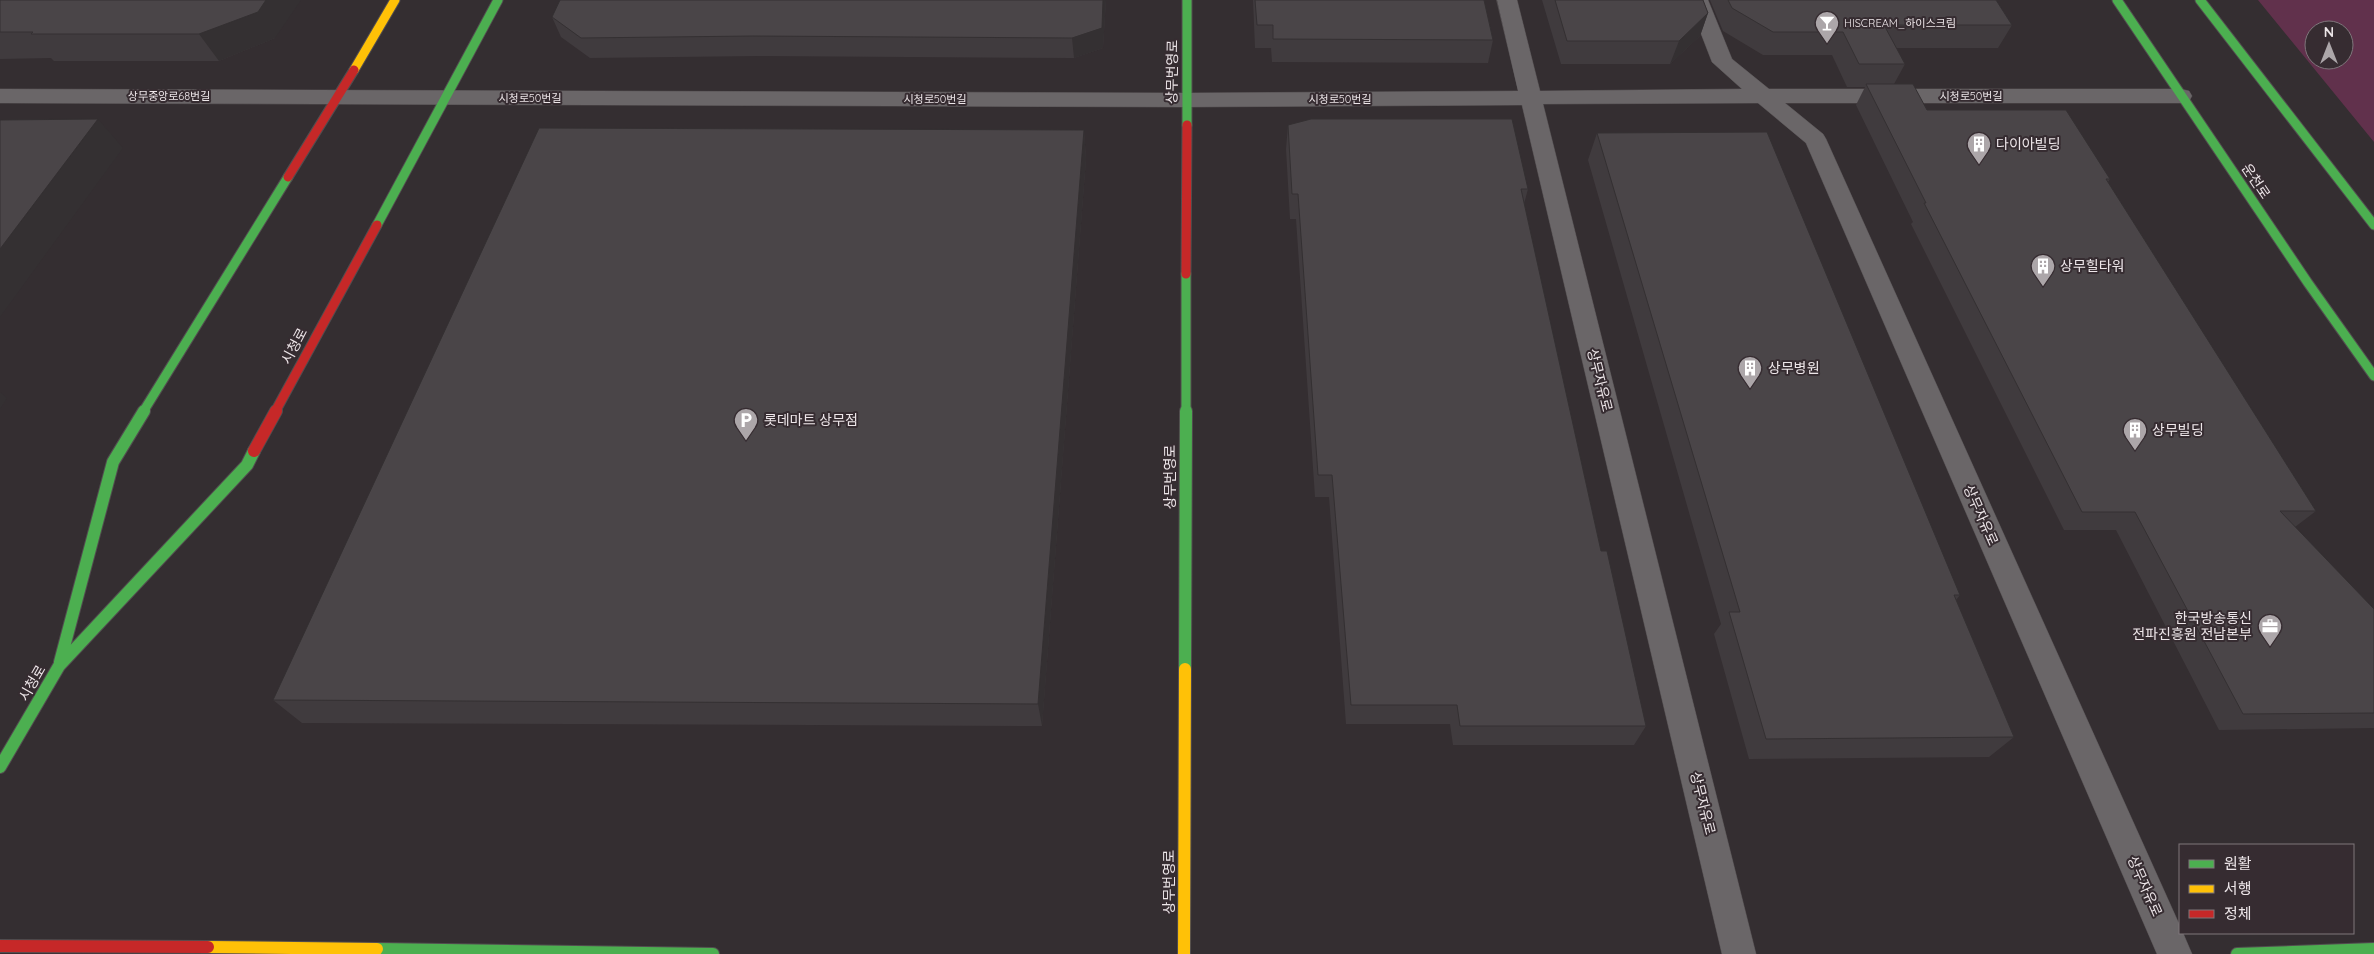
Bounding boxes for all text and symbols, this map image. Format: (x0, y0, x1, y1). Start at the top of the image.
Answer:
bar icon: HISCREAM_하이스크림 (1814, 10, 1840, 44)
place label: HISCREAM_하이스크림 (1844, 16, 1956, 30)
north arrow (2304, 20, 2354, 70)
text: N (2324, 23, 2334, 41)
street label: 상무번영로 (1162, 40, 1182, 104)
street label: 상무중앙로68번길 (128, 89, 210, 103)
street label: 시청로50번길 (1939, 89, 2003, 103)
street label: 시청로50번길 (498, 91, 562, 105)
street label: 시청로50번길 (903, 92, 967, 106)
street label: 시청로50번길 (1308, 92, 1372, 106)
building icon: 다이아빌딩 (1966, 131, 1992, 165)
place label: 다이아빌딩 (1996, 135, 2060, 153)
street label: 운천로 (2238, 160, 2274, 202)
building icon: 상무힐타워 (2030, 253, 2056, 287)
place label: 상무힐타워 (2060, 257, 2124, 275)
street label: 시청로 (277, 325, 311, 367)
street label: 상무자유로 (1583, 347, 1617, 414)
building icon: 상무병원 (1737, 355, 1763, 389)
place label: 상무병원 (1768, 359, 1820, 377)
parking icon: 롯데마트 상무점 (733, 407, 759, 441)
place label: 롯데마트 상무점 (764, 411, 858, 429)
building icon: 상무빌딩 (2122, 417, 2148, 451)
place label: 상무빌딩 (2152, 421, 2204, 439)
street label: 상무번영로 (1161, 445, 1179, 509)
street label: 상무자유로 (1960, 482, 2002, 548)
place label: 한국방송통신 전파진흥원 전남본부 (2132, 609, 2252, 643)
office icon: 한국방송통신 전파진흥원 전남본부 (2257, 613, 2283, 647)
street label: 시청로 (15, 662, 50, 704)
street label: 상무자유로 (1686, 770, 1720, 837)
legend (2179, 844, 2354, 934)
street label: 상무번영로 (1160, 850, 1178, 914)
street label: 상무자유로 (2124, 853, 2166, 919)
text: 원활 (2224, 854, 2252, 873)
text: 서행 (2224, 879, 2252, 898)
text: 정체 (2224, 904, 2252, 923)

